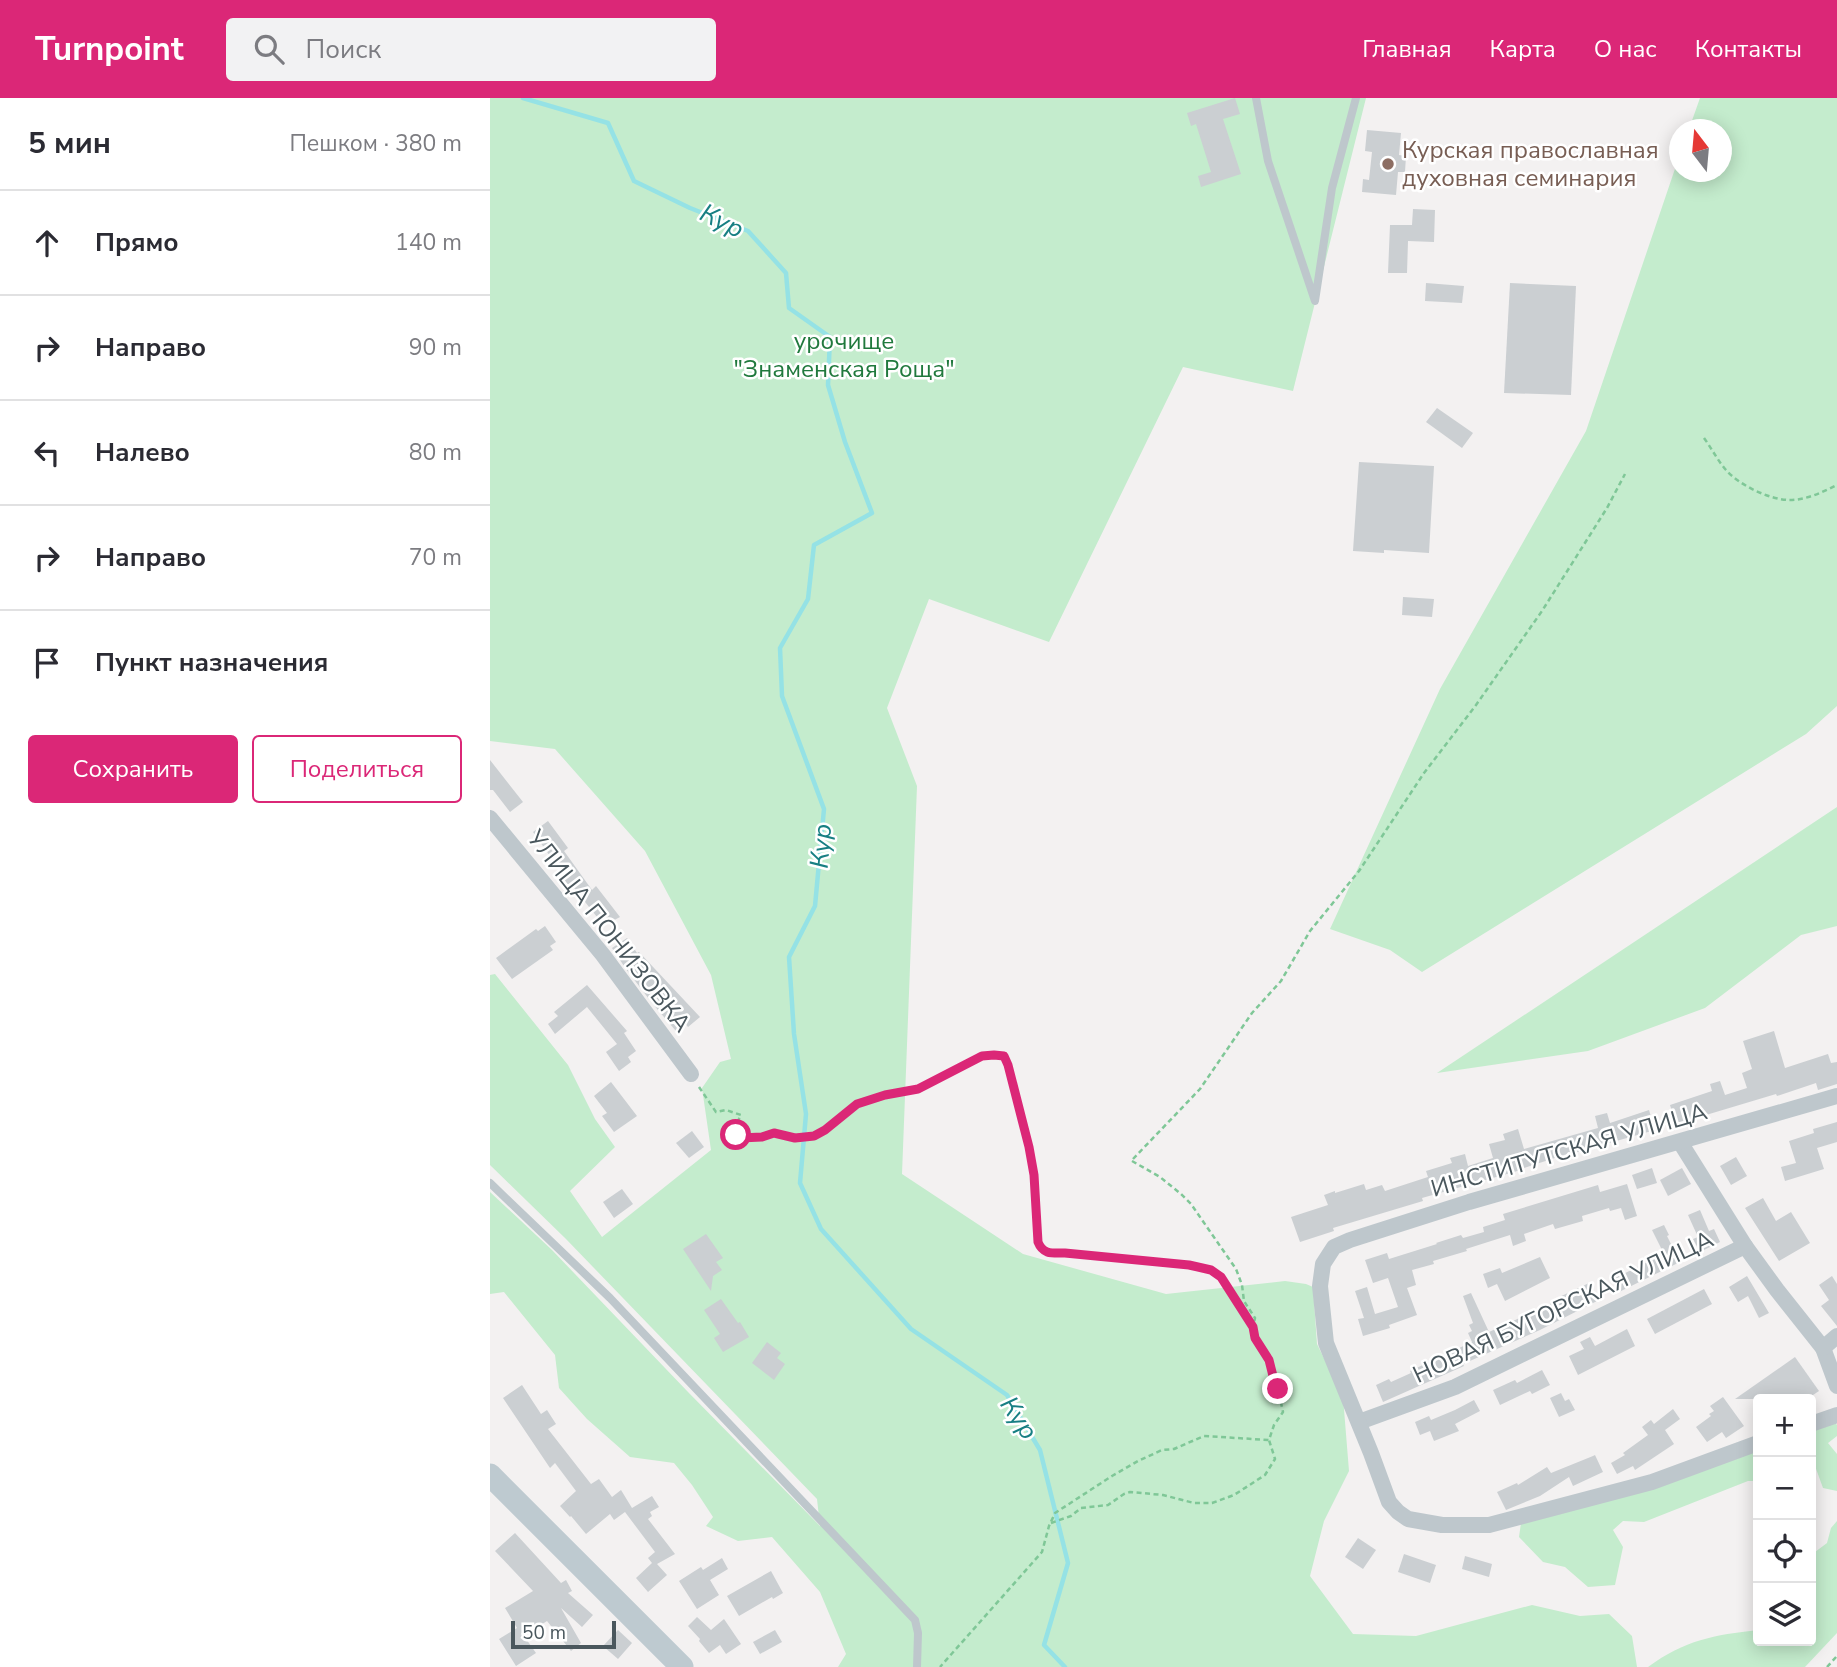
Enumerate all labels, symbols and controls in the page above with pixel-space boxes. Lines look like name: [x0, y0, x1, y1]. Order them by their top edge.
search box: [226, 18, 716, 81]
text: Turnpoint: [35, 27, 184, 72]
icon: search: [250, 30, 288, 68]
text: Поиск: [306, 32, 381, 67]
text: Главная: [1362, 33, 1452, 65]
text: Карта: [1490, 33, 1556, 65]
text: О нас: [1594, 33, 1657, 65]
text: Контакты: [1695, 33, 1802, 65]
north arrow: [1669, 119, 1732, 182]
text: 5 мин: [28, 123, 111, 164]
text: Пешком · 380 m: [289, 128, 462, 159]
place label: Курская православная духовная семинария: [1402, 134, 1659, 194]
marker: Курская православная духовная семинария: [1380, 156, 1396, 172]
water label: Кур: [694, 195, 750, 247]
icon: ahead: [28, 224, 66, 262]
text: Прямо: [95, 225, 179, 260]
text: 140 m: [395, 227, 462, 258]
park label: урочище "Знаменская Роща": [733, 325, 955, 385]
icon: right: [28, 329, 66, 367]
text: Направо: [95, 330, 206, 365]
text: 90 m: [409, 332, 462, 363]
icon: left: [28, 434, 66, 472]
text: Налево: [95, 435, 190, 470]
text: 80 m: [409, 437, 462, 468]
icon: right: [28, 539, 66, 577]
text: Направо: [95, 540, 206, 575]
text: 70 m: [409, 542, 462, 573]
icon: arrive: [28, 644, 66, 682]
text: Пункт назначения: [95, 645, 328, 680]
button: Сохранить: [28, 735, 238, 803]
button: Поделиться: [252, 735, 462, 803]
street label: УЛИЦА ПОНИЗОВКА: [519, 822, 698, 1039]
water label: Кур: [802, 822, 840, 870]
street label: ИНСТИТУТСКАЯ УЛИЦА: [1427, 1095, 1711, 1205]
route start: [720, 1119, 751, 1150]
street label: НОВАЯ БУГОРСКАЯ УЛИЦА: [1408, 1223, 1719, 1391]
route end: [1262, 1373, 1293, 1404]
water label: Кур: [992, 1390, 1046, 1446]
map controls: [1753, 1394, 1816, 1646]
button: +: [1753, 1394, 1816, 1457]
button: −: [1753, 1457, 1816, 1520]
button: locate: [1753, 1520, 1816, 1583]
button: layers: [1753, 1583, 1816, 1646]
scale bar: [511, 1618, 616, 1650]
text: 50 m: [522, 1620, 566, 1646]

